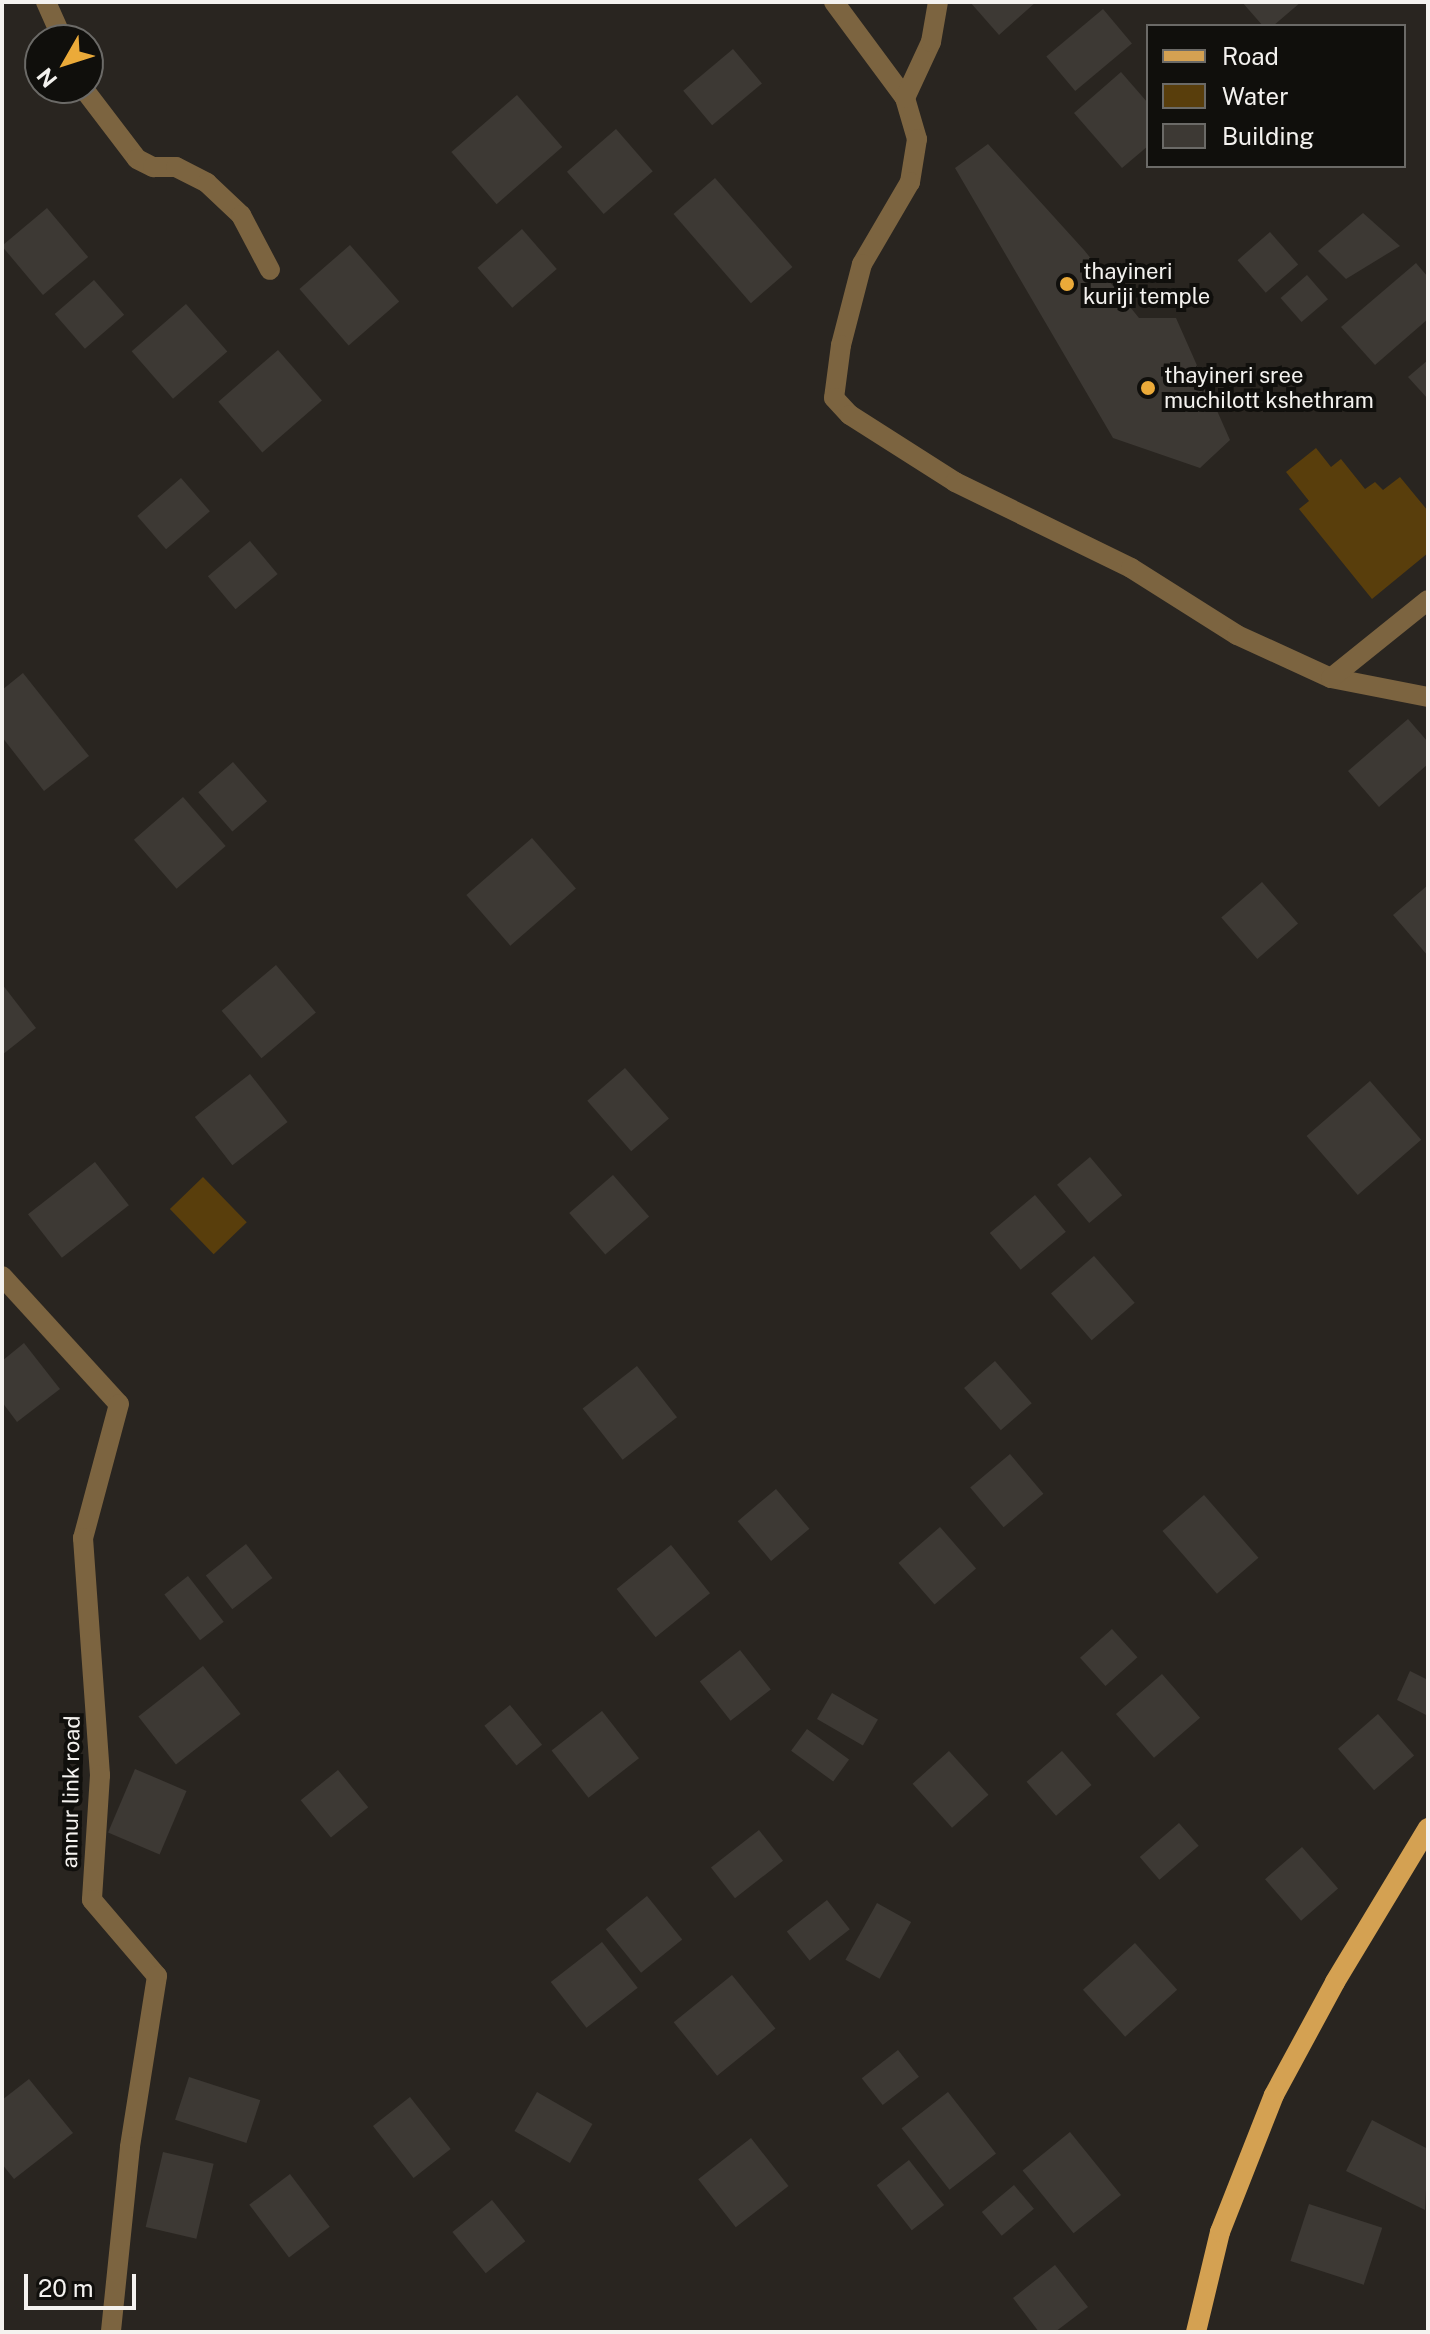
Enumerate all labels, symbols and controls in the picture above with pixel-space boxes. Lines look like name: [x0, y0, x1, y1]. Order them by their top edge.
north arrow: [24, 24, 104, 104]
legend: [1146, 24, 1406, 168]
text: Road: [1222, 42, 1279, 70]
text: N: [31, 63, 62, 93]
text: Water: [1222, 82, 1289, 110]
text: Building: [1222, 122, 1314, 150]
place label: thayineri kuriji temple: [1083, 258, 1210, 310]
marker: thayineri kuriji temple: [1058, 275, 1076, 293]
place label: thayineri sree muchilott kshethram: [1164, 362, 1374, 414]
marker: thayineri sree muchilott kshethram: [1139, 379, 1157, 397]
street label: annur link road: [56, 1715, 86, 1869]
scale bar: [28, 2258, 140, 2308]
text: 20 m: [38, 2274, 94, 2302]

